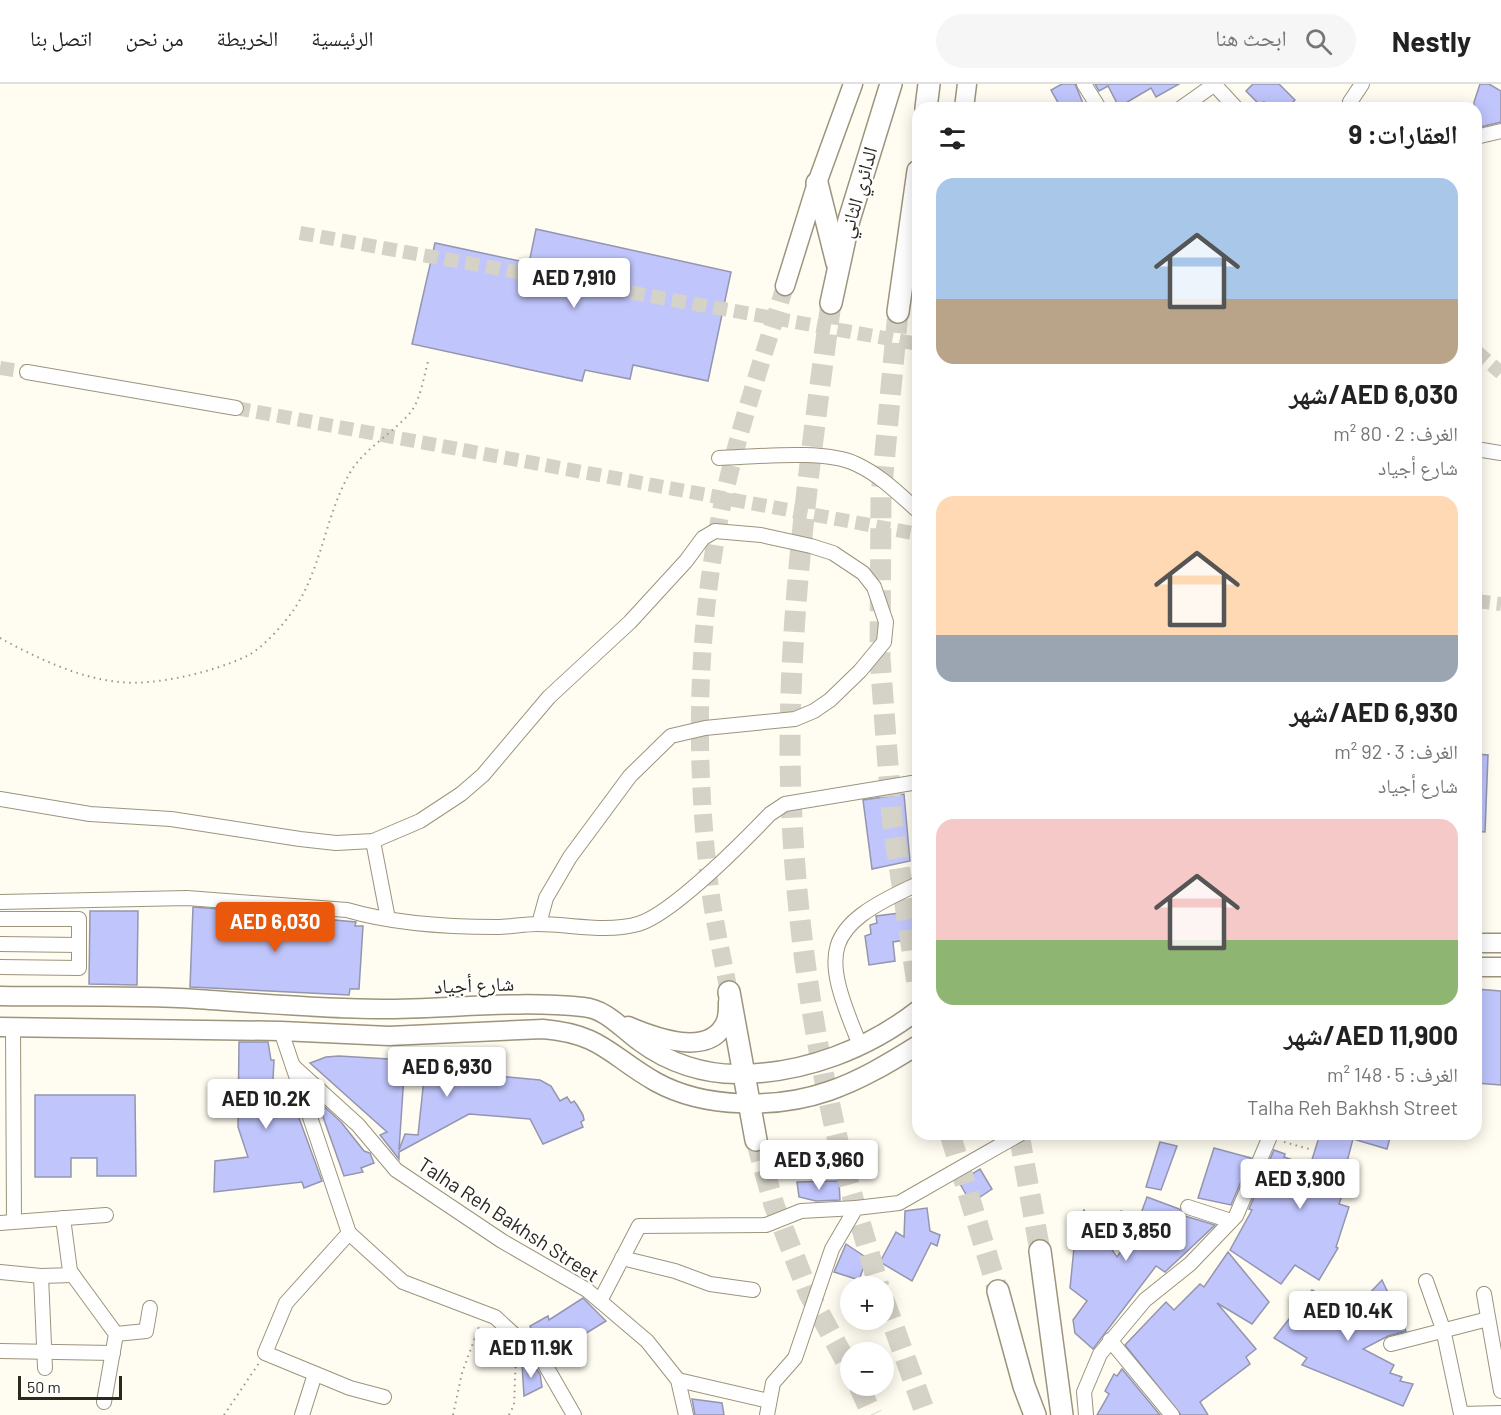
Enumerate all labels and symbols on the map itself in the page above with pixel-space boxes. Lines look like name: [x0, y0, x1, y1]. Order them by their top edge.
street label: الدائري الثاني: [833, 144, 886, 242]
pin: AED 7,910: [505, 258, 643, 309]
pin: AED 6,030: [206, 902, 344, 953]
street label: شارع أجياد: [434, 971, 514, 999]
pin: AED 6,930: [378, 1047, 516, 1098]
pin: AED 10.2K: [197, 1079, 335, 1130]
pin: AED 3,960: [750, 1140, 888, 1191]
street label: Talha Reh Bakhsh Street: [414, 1151, 604, 1287]
pin: AED 3,900: [1231, 1159, 1369, 1210]
pin: AED 3,850: [1057, 1211, 1195, 1262]
pin: AED 10.4K: [1279, 1291, 1417, 1342]
pin: AED 11.9K: [462, 1328, 600, 1379]
scale bar: [18, 1373, 122, 1400]

